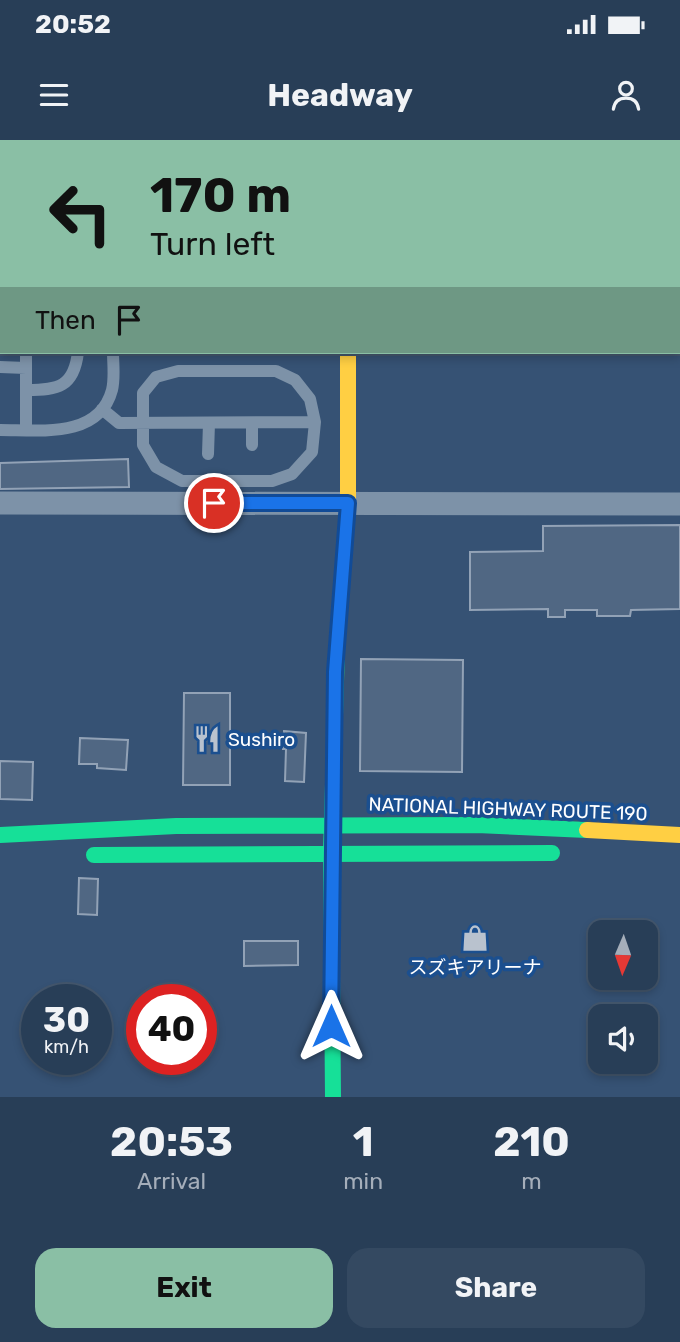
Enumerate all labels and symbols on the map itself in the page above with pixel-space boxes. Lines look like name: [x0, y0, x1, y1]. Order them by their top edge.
pin: [184, 473, 244, 533]
restaurant icon: Sushiro: [192, 724, 222, 754]
place label: Sushiro: [228, 728, 295, 751]
street label: NATIONAL HIGHWAY ROUTE 190: [368, 793, 648, 825]
north arrow: [588, 920, 658, 990]
shop icon: スズキアリーナ: [460, 923, 490, 953]
place label: スズキアリーナ: [408, 956, 542, 979]
speed limit sign: 40: [126, 984, 217, 1075]
position arrow: [294, 989, 368, 1063]

